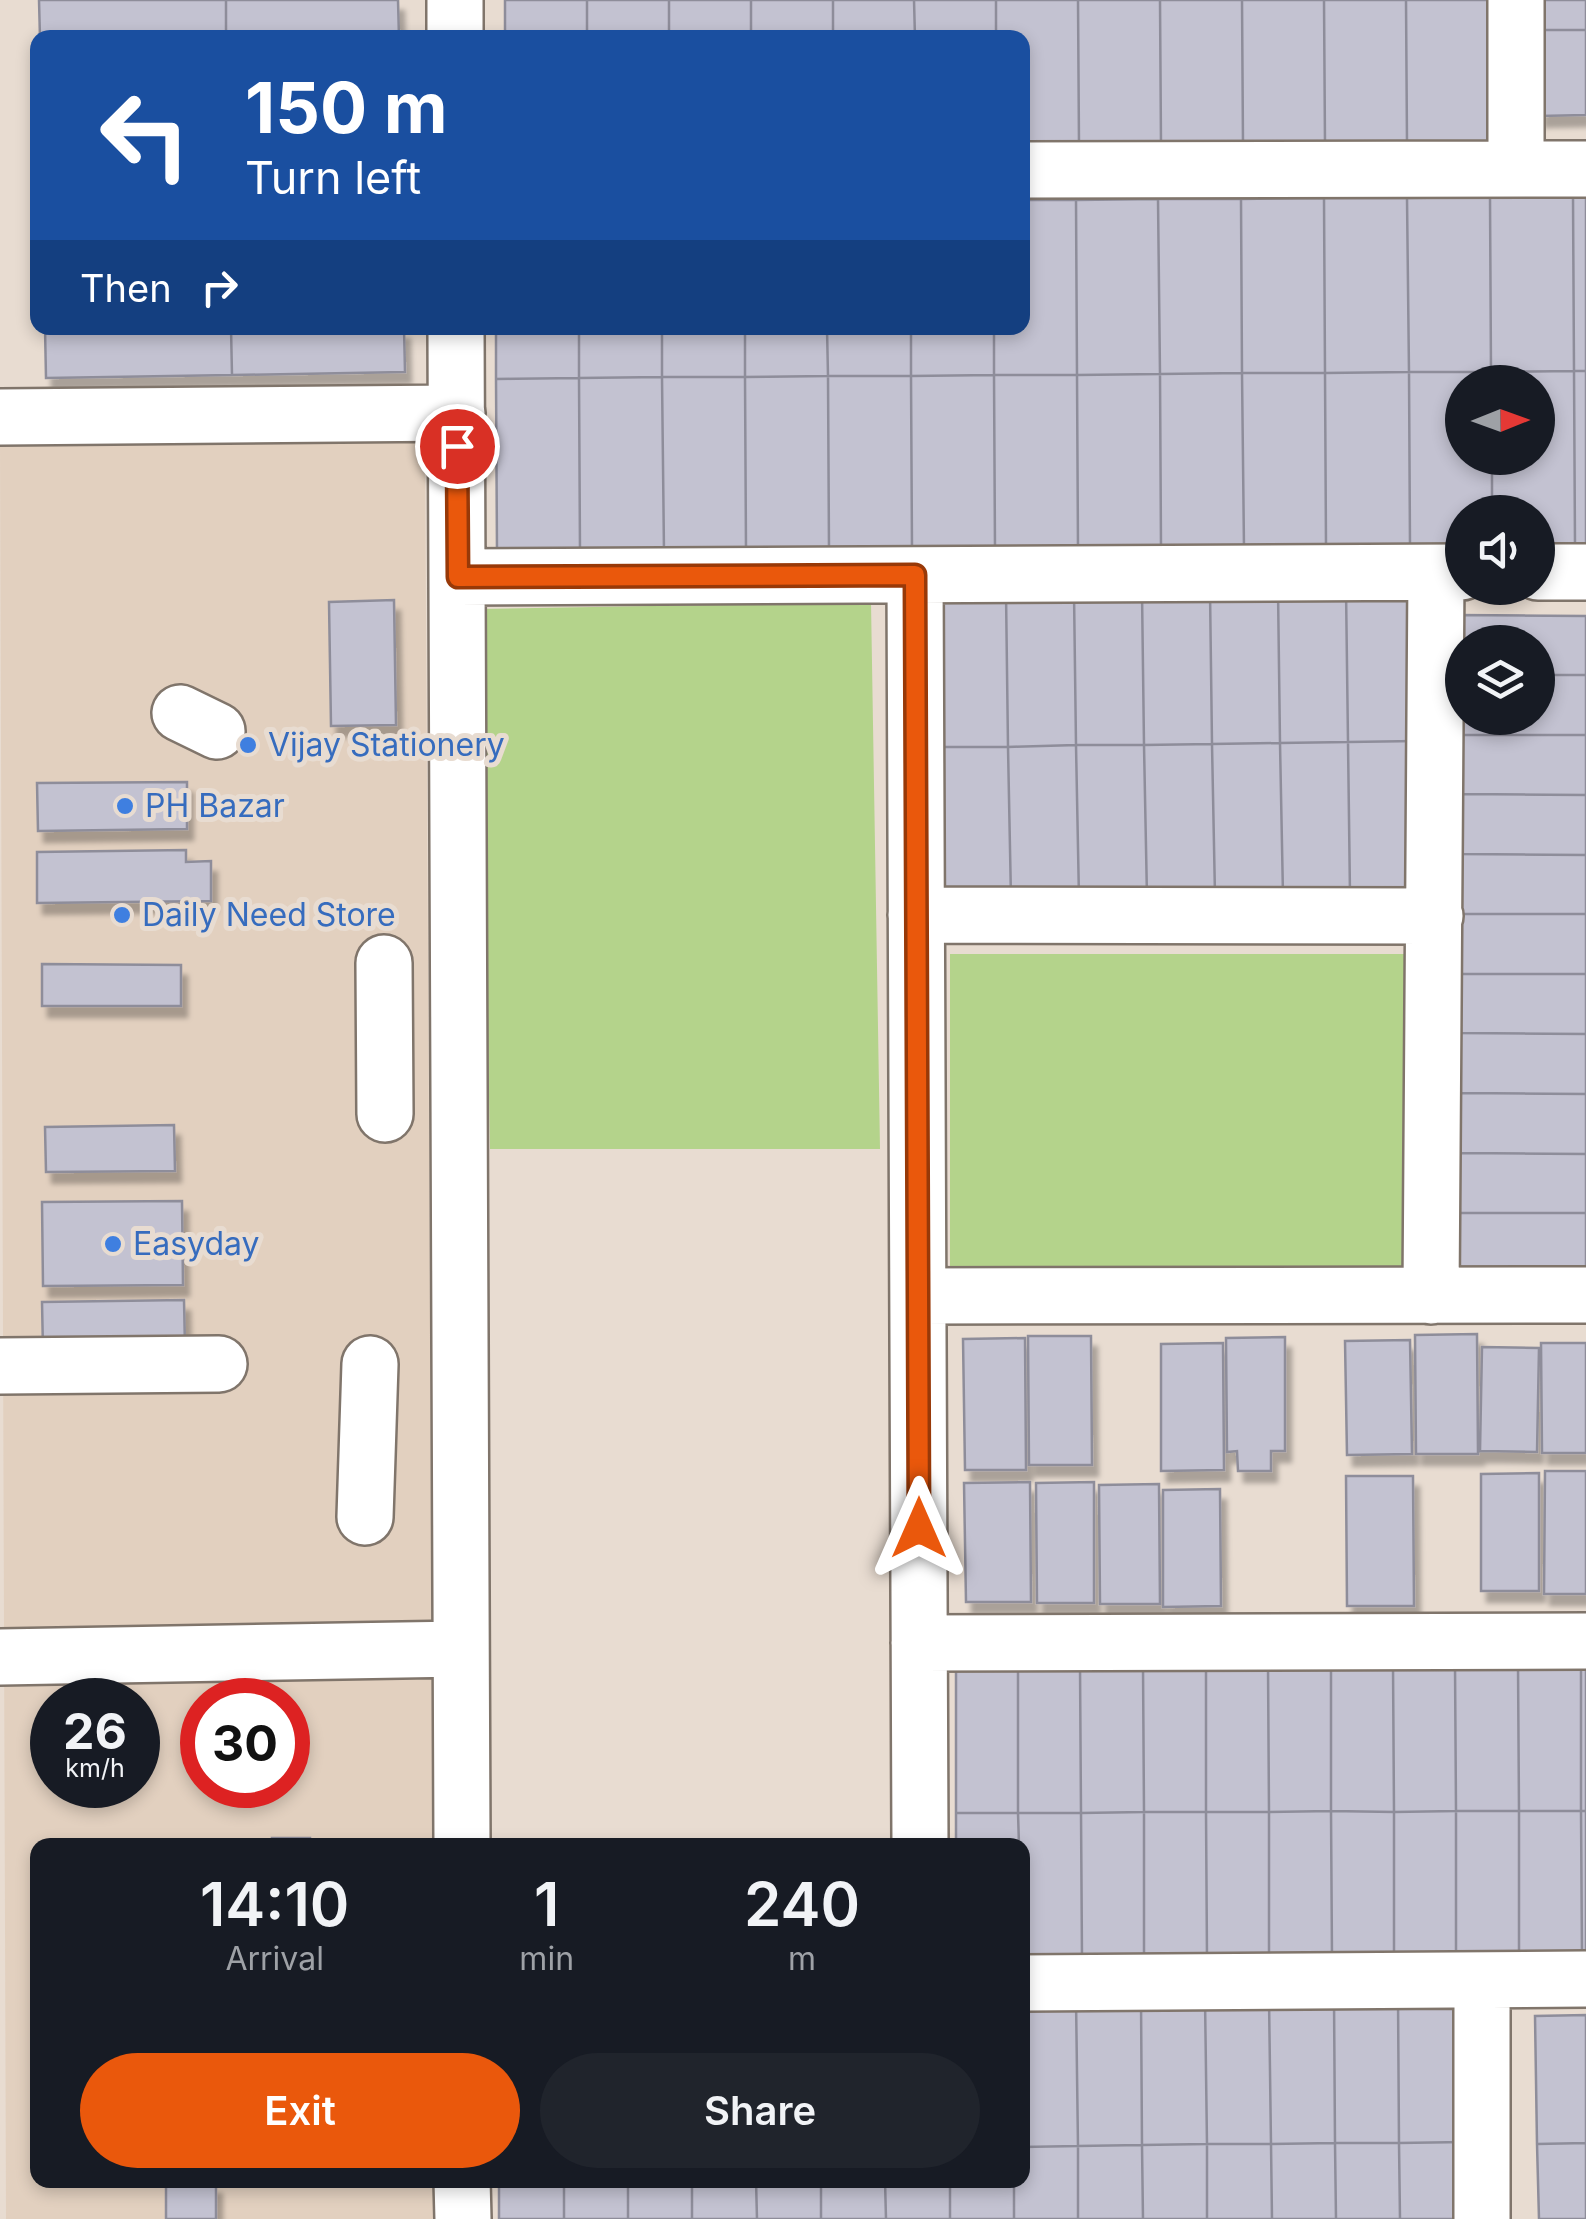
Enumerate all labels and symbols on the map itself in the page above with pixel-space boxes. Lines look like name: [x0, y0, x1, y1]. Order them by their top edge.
north arrow: [1445, 365, 1555, 475]
pin: [415, 404, 500, 489]
place label: Vijay Stationery: [268, 725, 505, 764]
marker: Vijay Stationery: [237, 734, 259, 756]
place label: PH Bazar: [145, 786, 285, 825]
marker: PH Bazar: [114, 795, 136, 817]
place label: Daily Need Store: [142, 895, 396, 934]
marker: Daily Need Store: [111, 904, 133, 926]
place label: Easyday: [133, 1224, 260, 1263]
marker: Easyday: [102, 1233, 124, 1255]
position arrow: [867, 1476, 971, 1580]
speed limit sign: 30: [180, 1678, 310, 1808]

